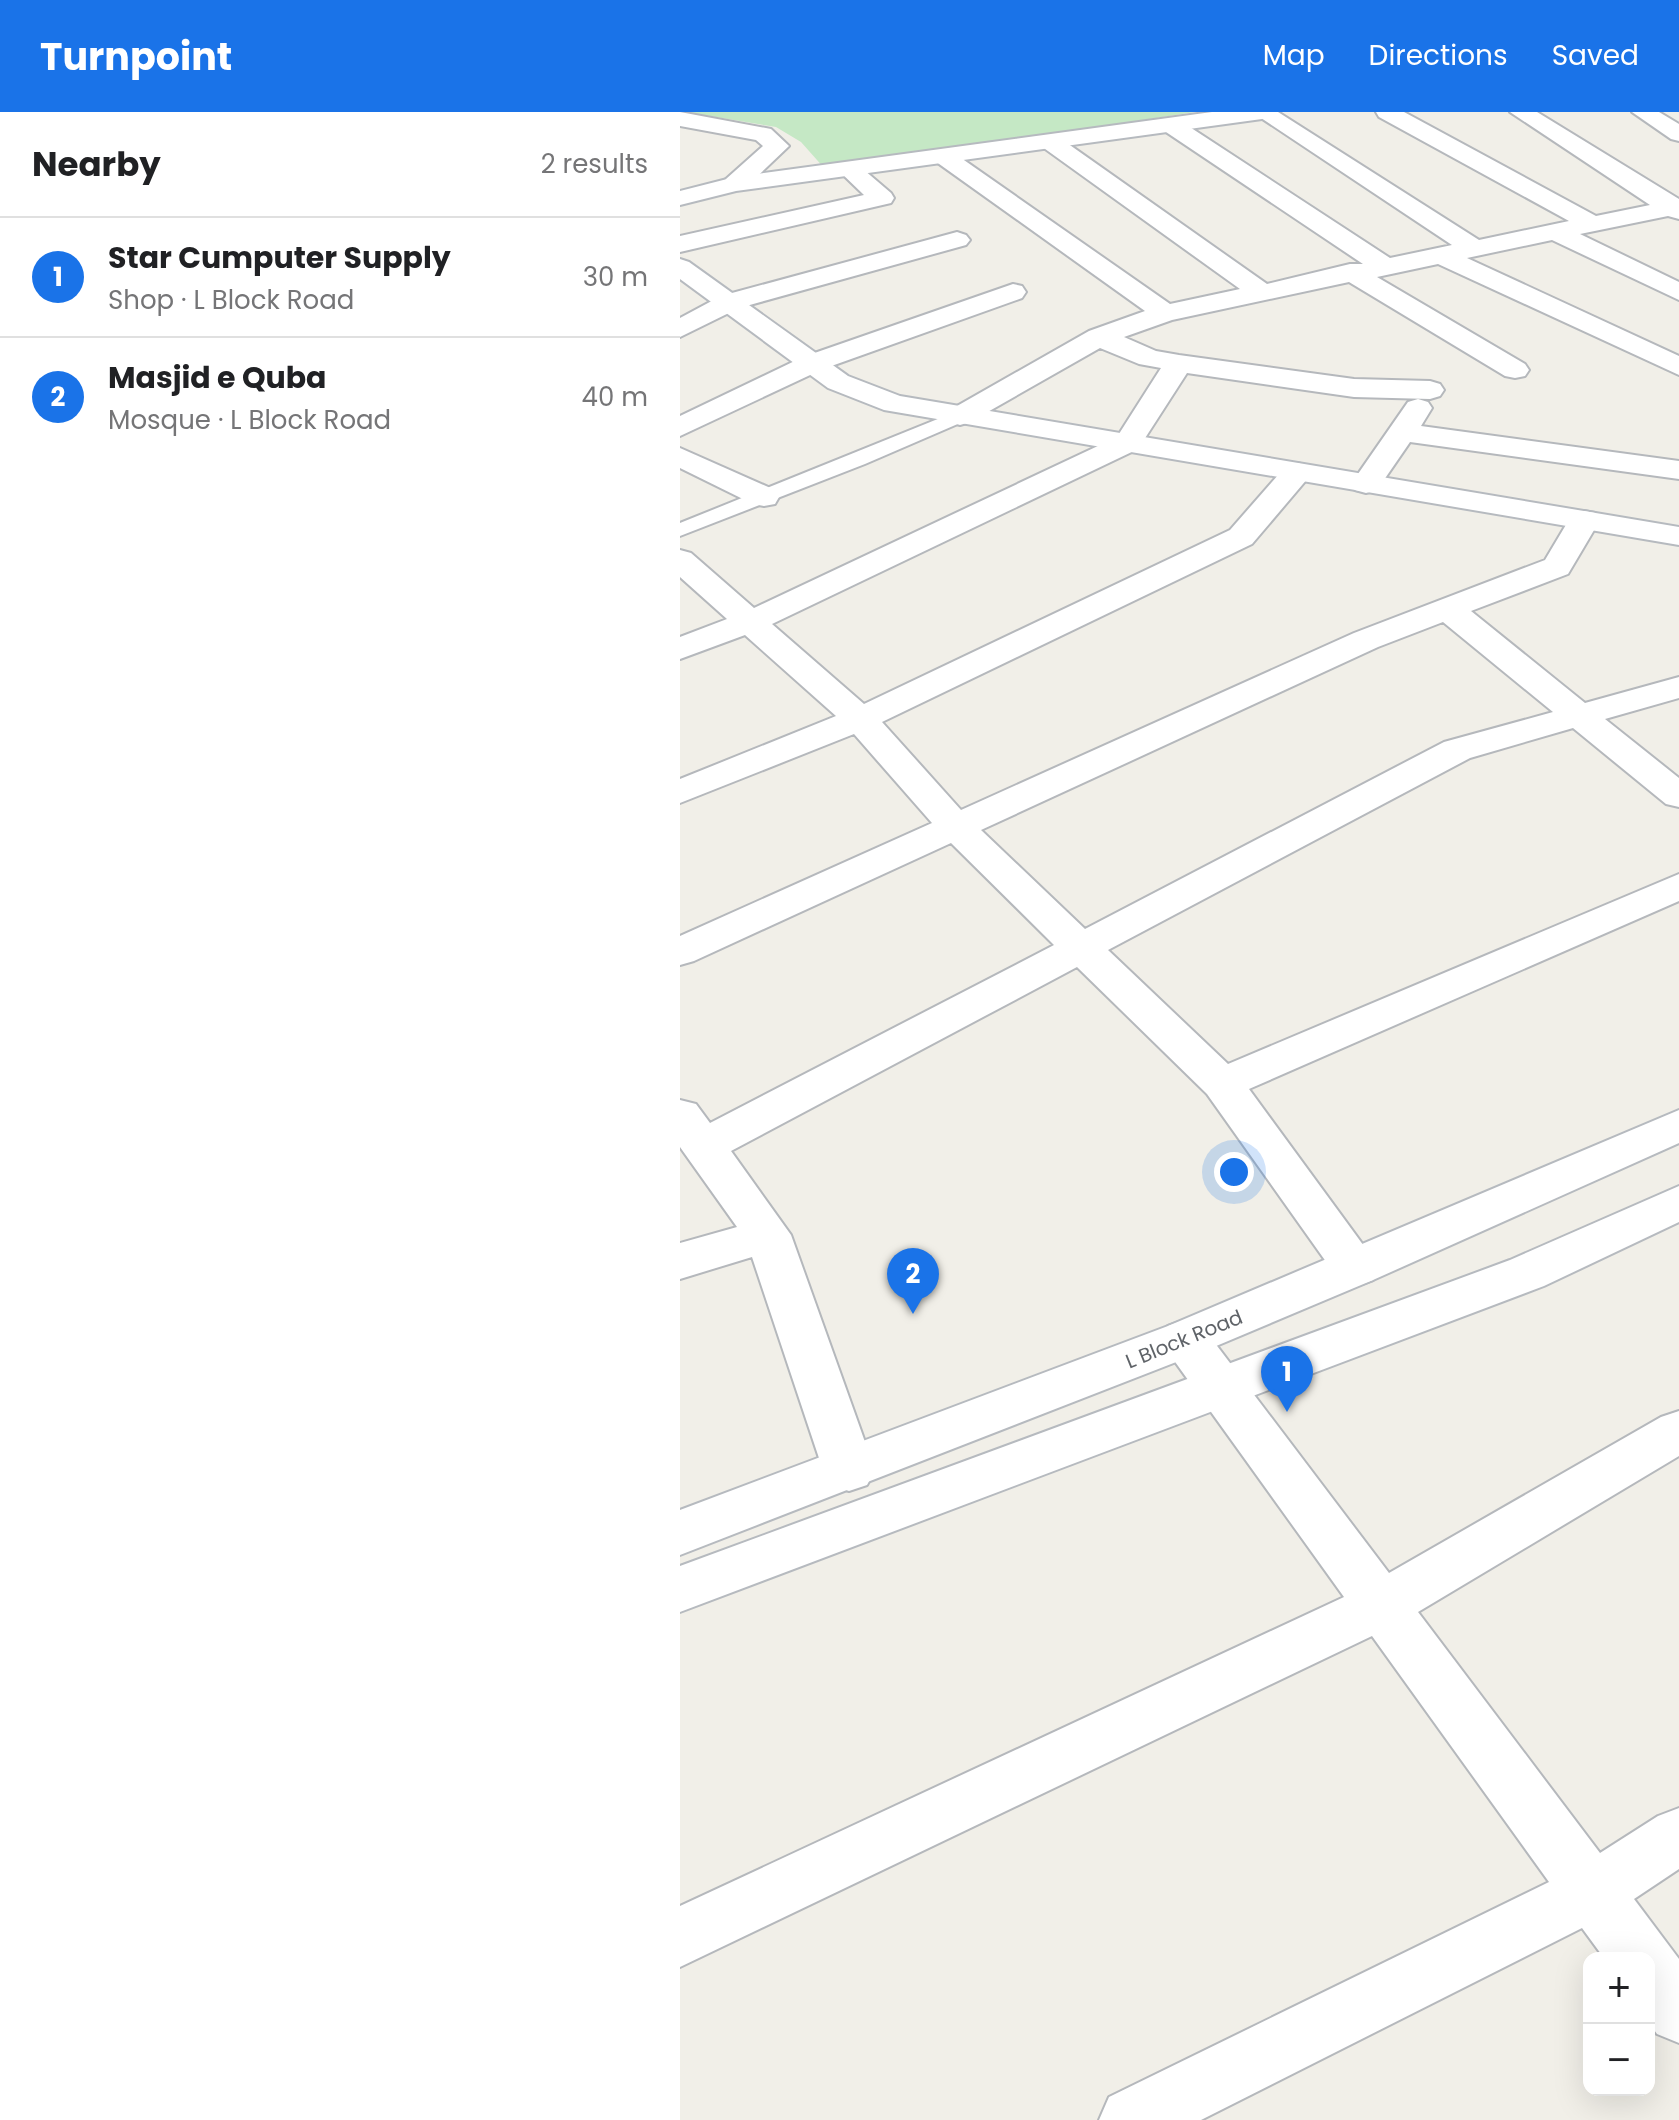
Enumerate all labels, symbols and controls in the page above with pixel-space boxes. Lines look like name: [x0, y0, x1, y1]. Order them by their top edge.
text: Turnpoint: [40, 30, 232, 83]
text: Map: [1263, 36, 1325, 75]
text: Directions: [1369, 36, 1508, 75]
text: Saved: [1552, 36, 1639, 75]
text: Nearby: [32, 140, 161, 188]
text: 2 results: [541, 146, 648, 182]
text: Star Cumputer Supply: [108, 236, 451, 279]
text: 1: [53, 259, 63, 295]
text: 30 m: [583, 259, 648, 295]
text: Shop · L Block Road: [108, 282, 354, 318]
text: Masjid e Quba: [108, 356, 327, 399]
text: 2: [51, 379, 65, 415]
text: 40 m: [582, 379, 648, 415]
text: Mosque · L Block Road: [108, 402, 391, 438]
your location: [1214, 1152, 1254, 1192]
pin: 2: [887, 1248, 939, 1314]
street label: L Block Road: [1121, 1303, 1247, 1375]
pin: 1: [1261, 1346, 1313, 1412]
map controls: [1583, 1952, 1655, 2096]
button: +: [1583, 1952, 1655, 2024]
button: −: [1583, 2024, 1655, 2096]

